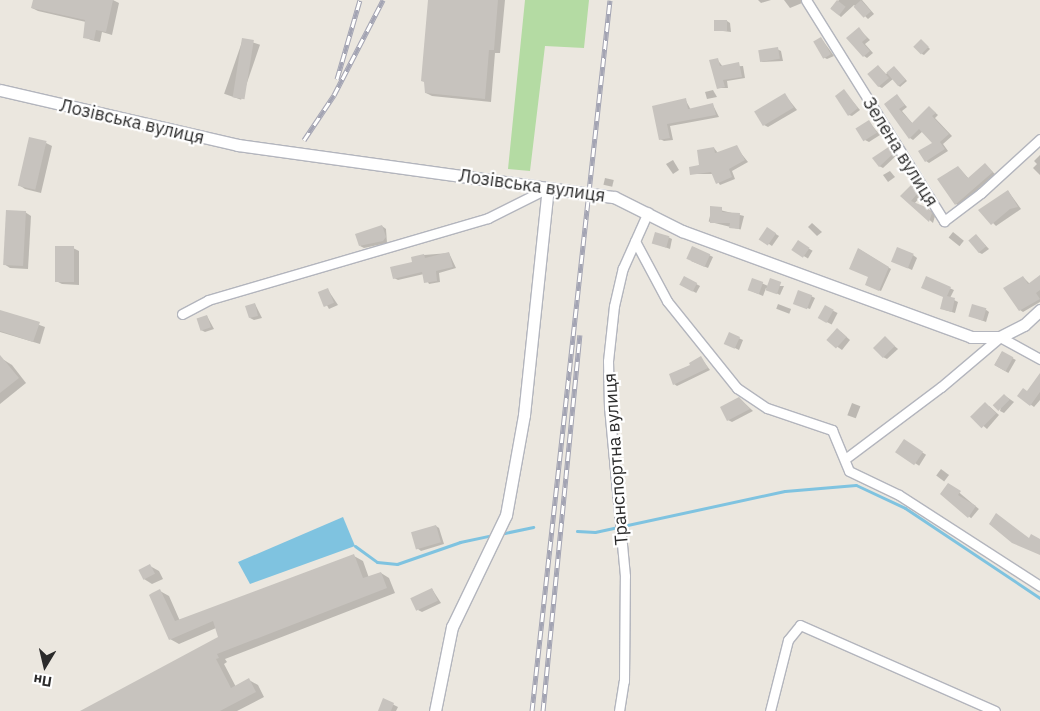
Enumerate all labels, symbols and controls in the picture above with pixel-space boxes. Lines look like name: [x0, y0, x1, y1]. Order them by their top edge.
street label: Зелена вулиця: [858, 93, 942, 211]
street label: Лозівська вулиця: [58, 95, 206, 149]
street label: Лозівська вулиця: [457, 165, 607, 207]
street label: Транспортна вулиця: [599, 372, 633, 546]
north arrow: [20, 641, 70, 691]
text: Пн: [32, 670, 53, 691]

